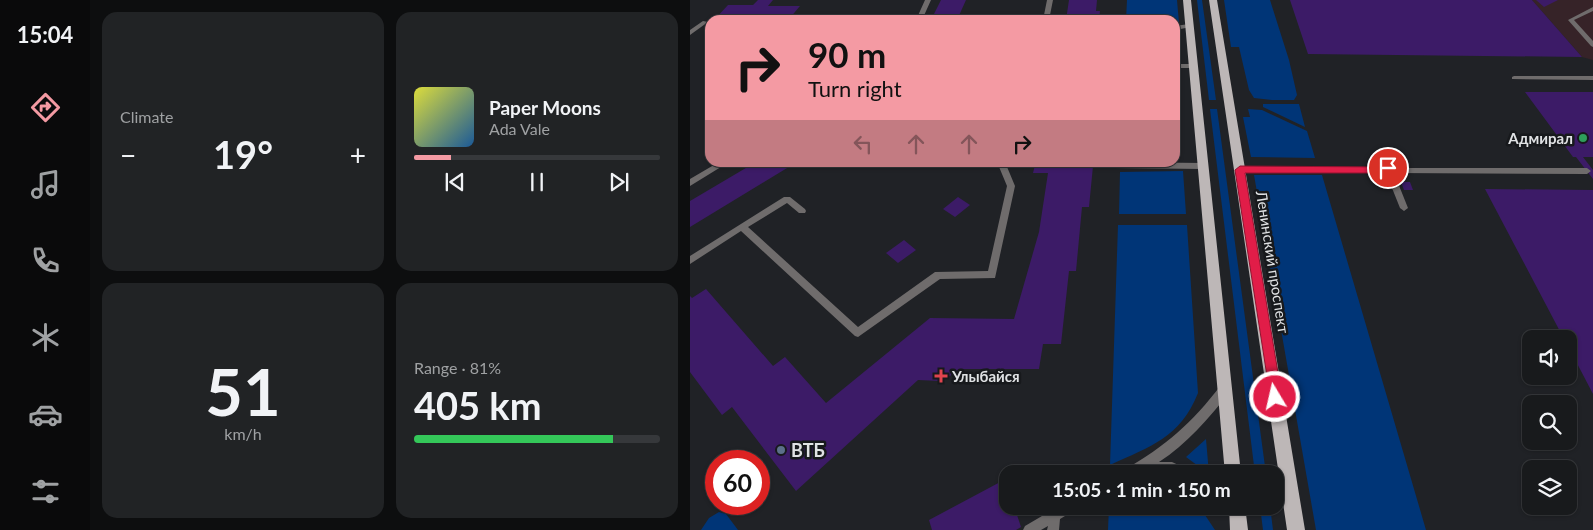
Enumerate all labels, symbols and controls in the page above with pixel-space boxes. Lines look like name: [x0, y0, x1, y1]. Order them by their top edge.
text: 15:04: [17, 21, 73, 48]
text: 90 m: [808, 33, 886, 75]
icon: right: [725, 35, 790, 100]
text: Turn right: [808, 75, 902, 102]
icon: directions: [28, 90, 63, 125]
text: Paper Moons: [489, 96, 601, 119]
text: Climate: [120, 107, 173, 126]
text: Ada Vale: [489, 119, 550, 138]
place label: Адмирал: [1507, 129, 1573, 147]
icon: left: [849, 130, 877, 158]
icon: ahead: [902, 130, 930, 158]
icon: ahead: [955, 130, 983, 158]
icon: right: [1008, 130, 1036, 158]
text: 19°: [213, 131, 273, 177]
marker: Адмирал: [1577, 132, 1589, 144]
text: −: [120, 138, 136, 172]
text: +: [350, 138, 366, 172]
pin: [1367, 147, 1409, 189]
icon: arrive: [1374, 154, 1402, 182]
icon: music: [28, 167, 63, 202]
icon: previous: [441, 168, 469, 196]
icon: pause: [523, 168, 551, 196]
icon: next: [605, 168, 633, 196]
street label: Ленинский проспект: [1253, 188, 1293, 335]
icon: phone: [28, 243, 63, 278]
icon: climate: [28, 320, 63, 355]
map controls: [1522, 330, 1577, 515]
button: sound: [1522, 330, 1577, 385]
text: 51: [205, 352, 281, 430]
text: Range · 81%: [414, 358, 501, 377]
place label: Улыбайся: [951, 367, 1020, 385]
marker: Улыбайся: [934, 369, 948, 383]
position arrow: [1248, 370, 1300, 422]
text: 405 km: [414, 382, 542, 428]
button: search: [1522, 395, 1577, 450]
icon: car: [28, 397, 63, 432]
text: km/h: [224, 424, 262, 443]
place label: ВТБ: [791, 439, 825, 461]
marker: ВТБ: [775, 444, 787, 456]
speed limit sign: 60: [705, 450, 770, 515]
button: layers: [1522, 460, 1577, 515]
icon: filters: [28, 474, 63, 509]
text: 15:05 · 1 min · 150 m: [1052, 478, 1231, 501]

